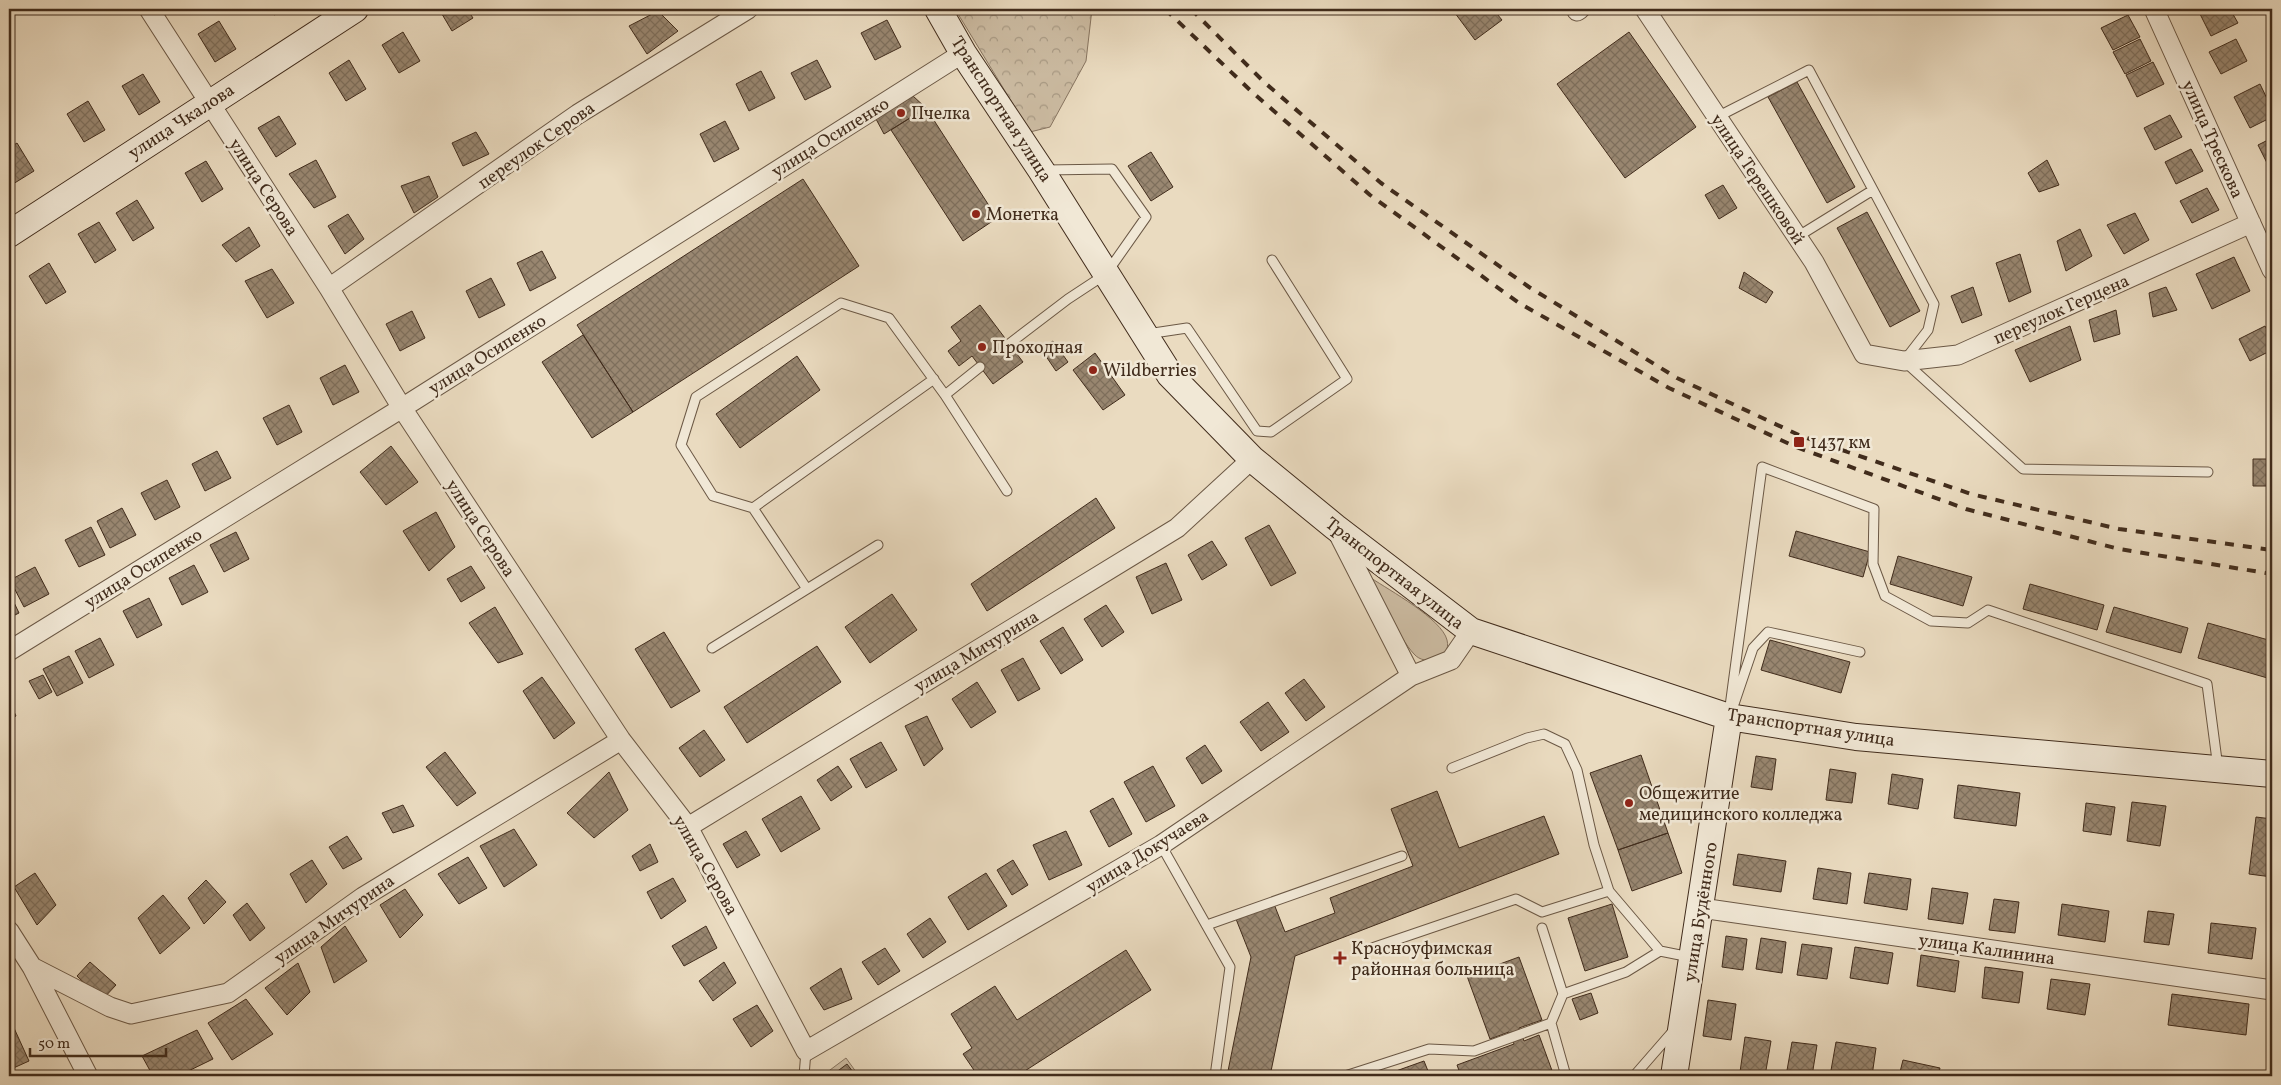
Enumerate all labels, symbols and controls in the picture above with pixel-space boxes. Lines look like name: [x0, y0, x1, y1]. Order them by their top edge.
street label: Транспортная улица: [944, 32, 1057, 188]
street label: улица Трескова: [2174, 77, 2249, 203]
street label: улица Чкалова: [124, 78, 240, 166]
street label: улица Осипенко: [767, 92, 895, 185]
street label: переулок Серова: [473, 96, 600, 196]
place label: Пчелка: [911, 102, 971, 127]
marker: Пчелка: [895, 107, 907, 119]
street label: улица Терешковой: [1704, 109, 1810, 250]
street label: улица Серова: [222, 134, 304, 242]
place label: Монетка: [986, 203, 1059, 228]
marker: Монетка: [970, 208, 982, 220]
street label: переулок Герцена: [1989, 269, 2134, 352]
street label: улица Осипенко: [424, 309, 552, 402]
place label: Проходная: [992, 336, 1083, 361]
marker: Проходная: [976, 341, 988, 353]
place label: Wildberries: [1103, 359, 1197, 384]
marker: Wildberries: [1087, 364, 1099, 376]
place label: 1437 км: [1810, 431, 1871, 456]
marker: 1437 км: [1792, 435, 1806, 449]
street label: улица Серова: [439, 475, 521, 583]
street label: Транспортная улица: [1319, 512, 1469, 636]
street label: улица Осипенко: [80, 523, 208, 616]
street label: улица Мичурина: [910, 605, 1044, 700]
street label: Транспортная улица: [1725, 703, 1897, 754]
place label: Общежитие медицинского колледжа: [1639, 782, 1842, 828]
marker: Общежитие медицинского колледжа: [1623, 797, 1635, 809]
street label: улица Докучаева: [1081, 804, 1214, 900]
street label: улица Серова: [666, 811, 744, 921]
street label: улица Будённого: [1678, 840, 1725, 984]
street label: улица Мичурина: [270, 869, 400, 971]
street label: улица Калинина: [1917, 929, 2057, 972]
place label: Красноуфимская районная больница: [1351, 937, 1514, 983]
marker: Красноуфимская районная больница: [1333, 951, 1347, 965]
scale bar: [30, 1025, 166, 1057]
text: 50 m: [38, 1034, 70, 1055]

